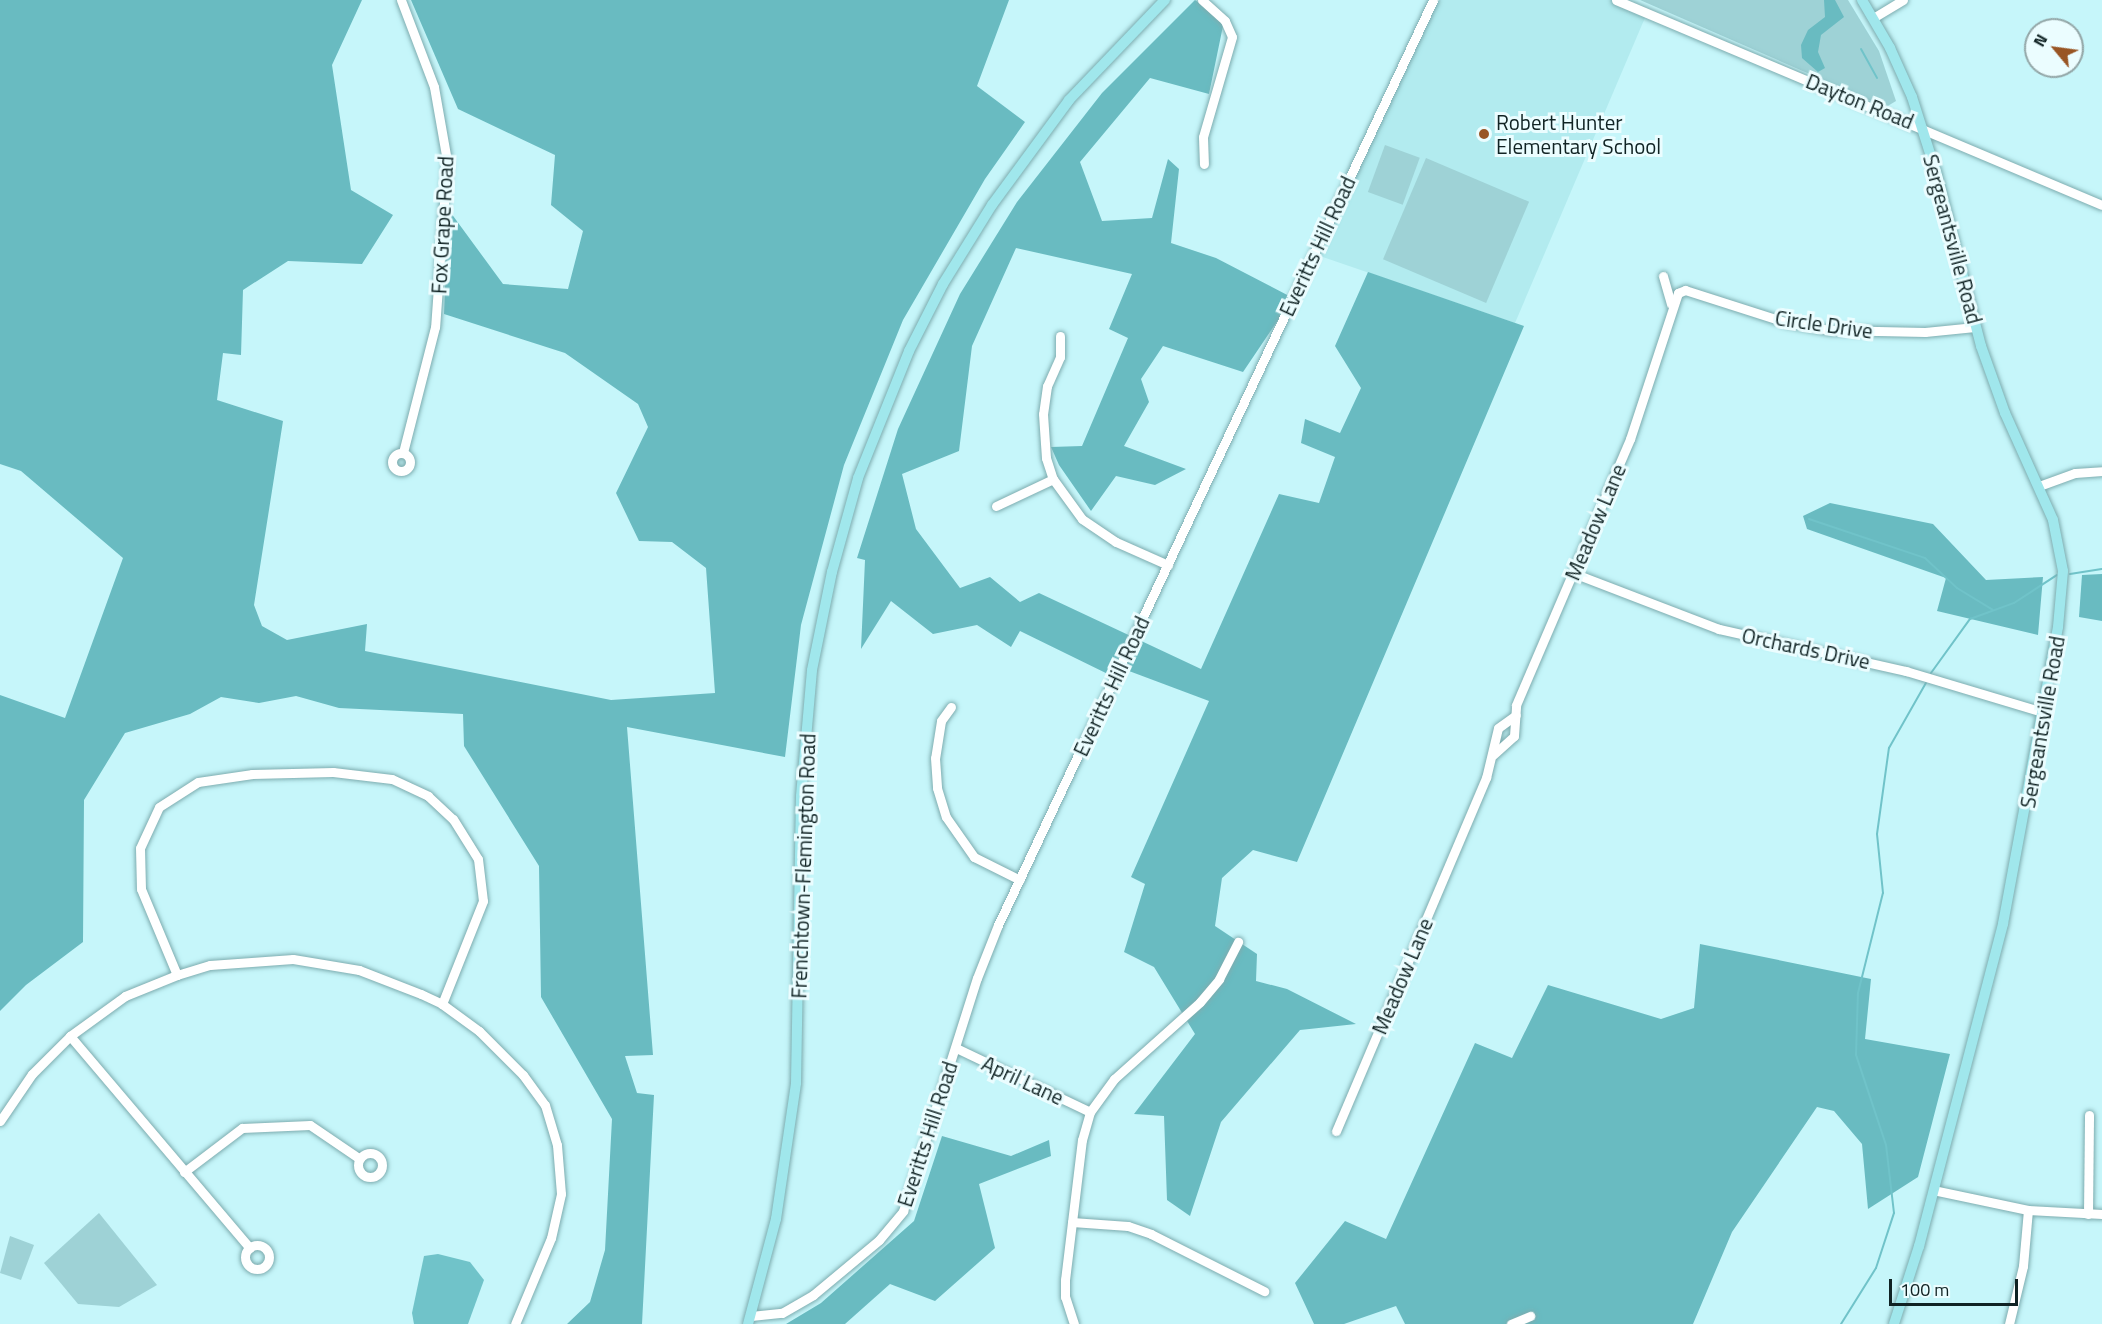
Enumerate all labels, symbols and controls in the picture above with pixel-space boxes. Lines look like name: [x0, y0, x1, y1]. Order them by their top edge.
north arrow: [2024, 18, 2084, 78]
text: N: [2027, 30, 2053, 51]
street label: Dayton Road: [1802, 68, 1918, 134]
place label: Robert Hunter Elementary School: [1496, 109, 1661, 159]
marker: Robert Hunter Elementary School: [1477, 127, 1491, 141]
street label: Sergeantsville Road: [1918, 152, 1988, 326]
street label: Fox Grape Road: [426, 155, 458, 295]
street label: Everitts Hill Road: [1274, 172, 1360, 320]
street label: Circle Drive: [1774, 305, 1874, 343]
street label: Meadow Lane: [1559, 460, 1631, 584]
street label: Everitts Hill Road: [1068, 612, 1154, 760]
street label: Orchards Drive: [1740, 622, 1872, 674]
street label: Sergeantsville Road: [2014, 634, 2070, 810]
street label: Frenchtown-Flemington Road: [786, 733, 820, 999]
street label: Meadow Lane: [1366, 914, 1438, 1038]
street label: April Lane: [978, 1050, 1068, 1110]
street label: Everitts Hill Road: [892, 1058, 962, 1210]
scale bar: [1892, 1267, 2021, 1305]
text: 100 m: [1900, 1276, 1949, 1303]

